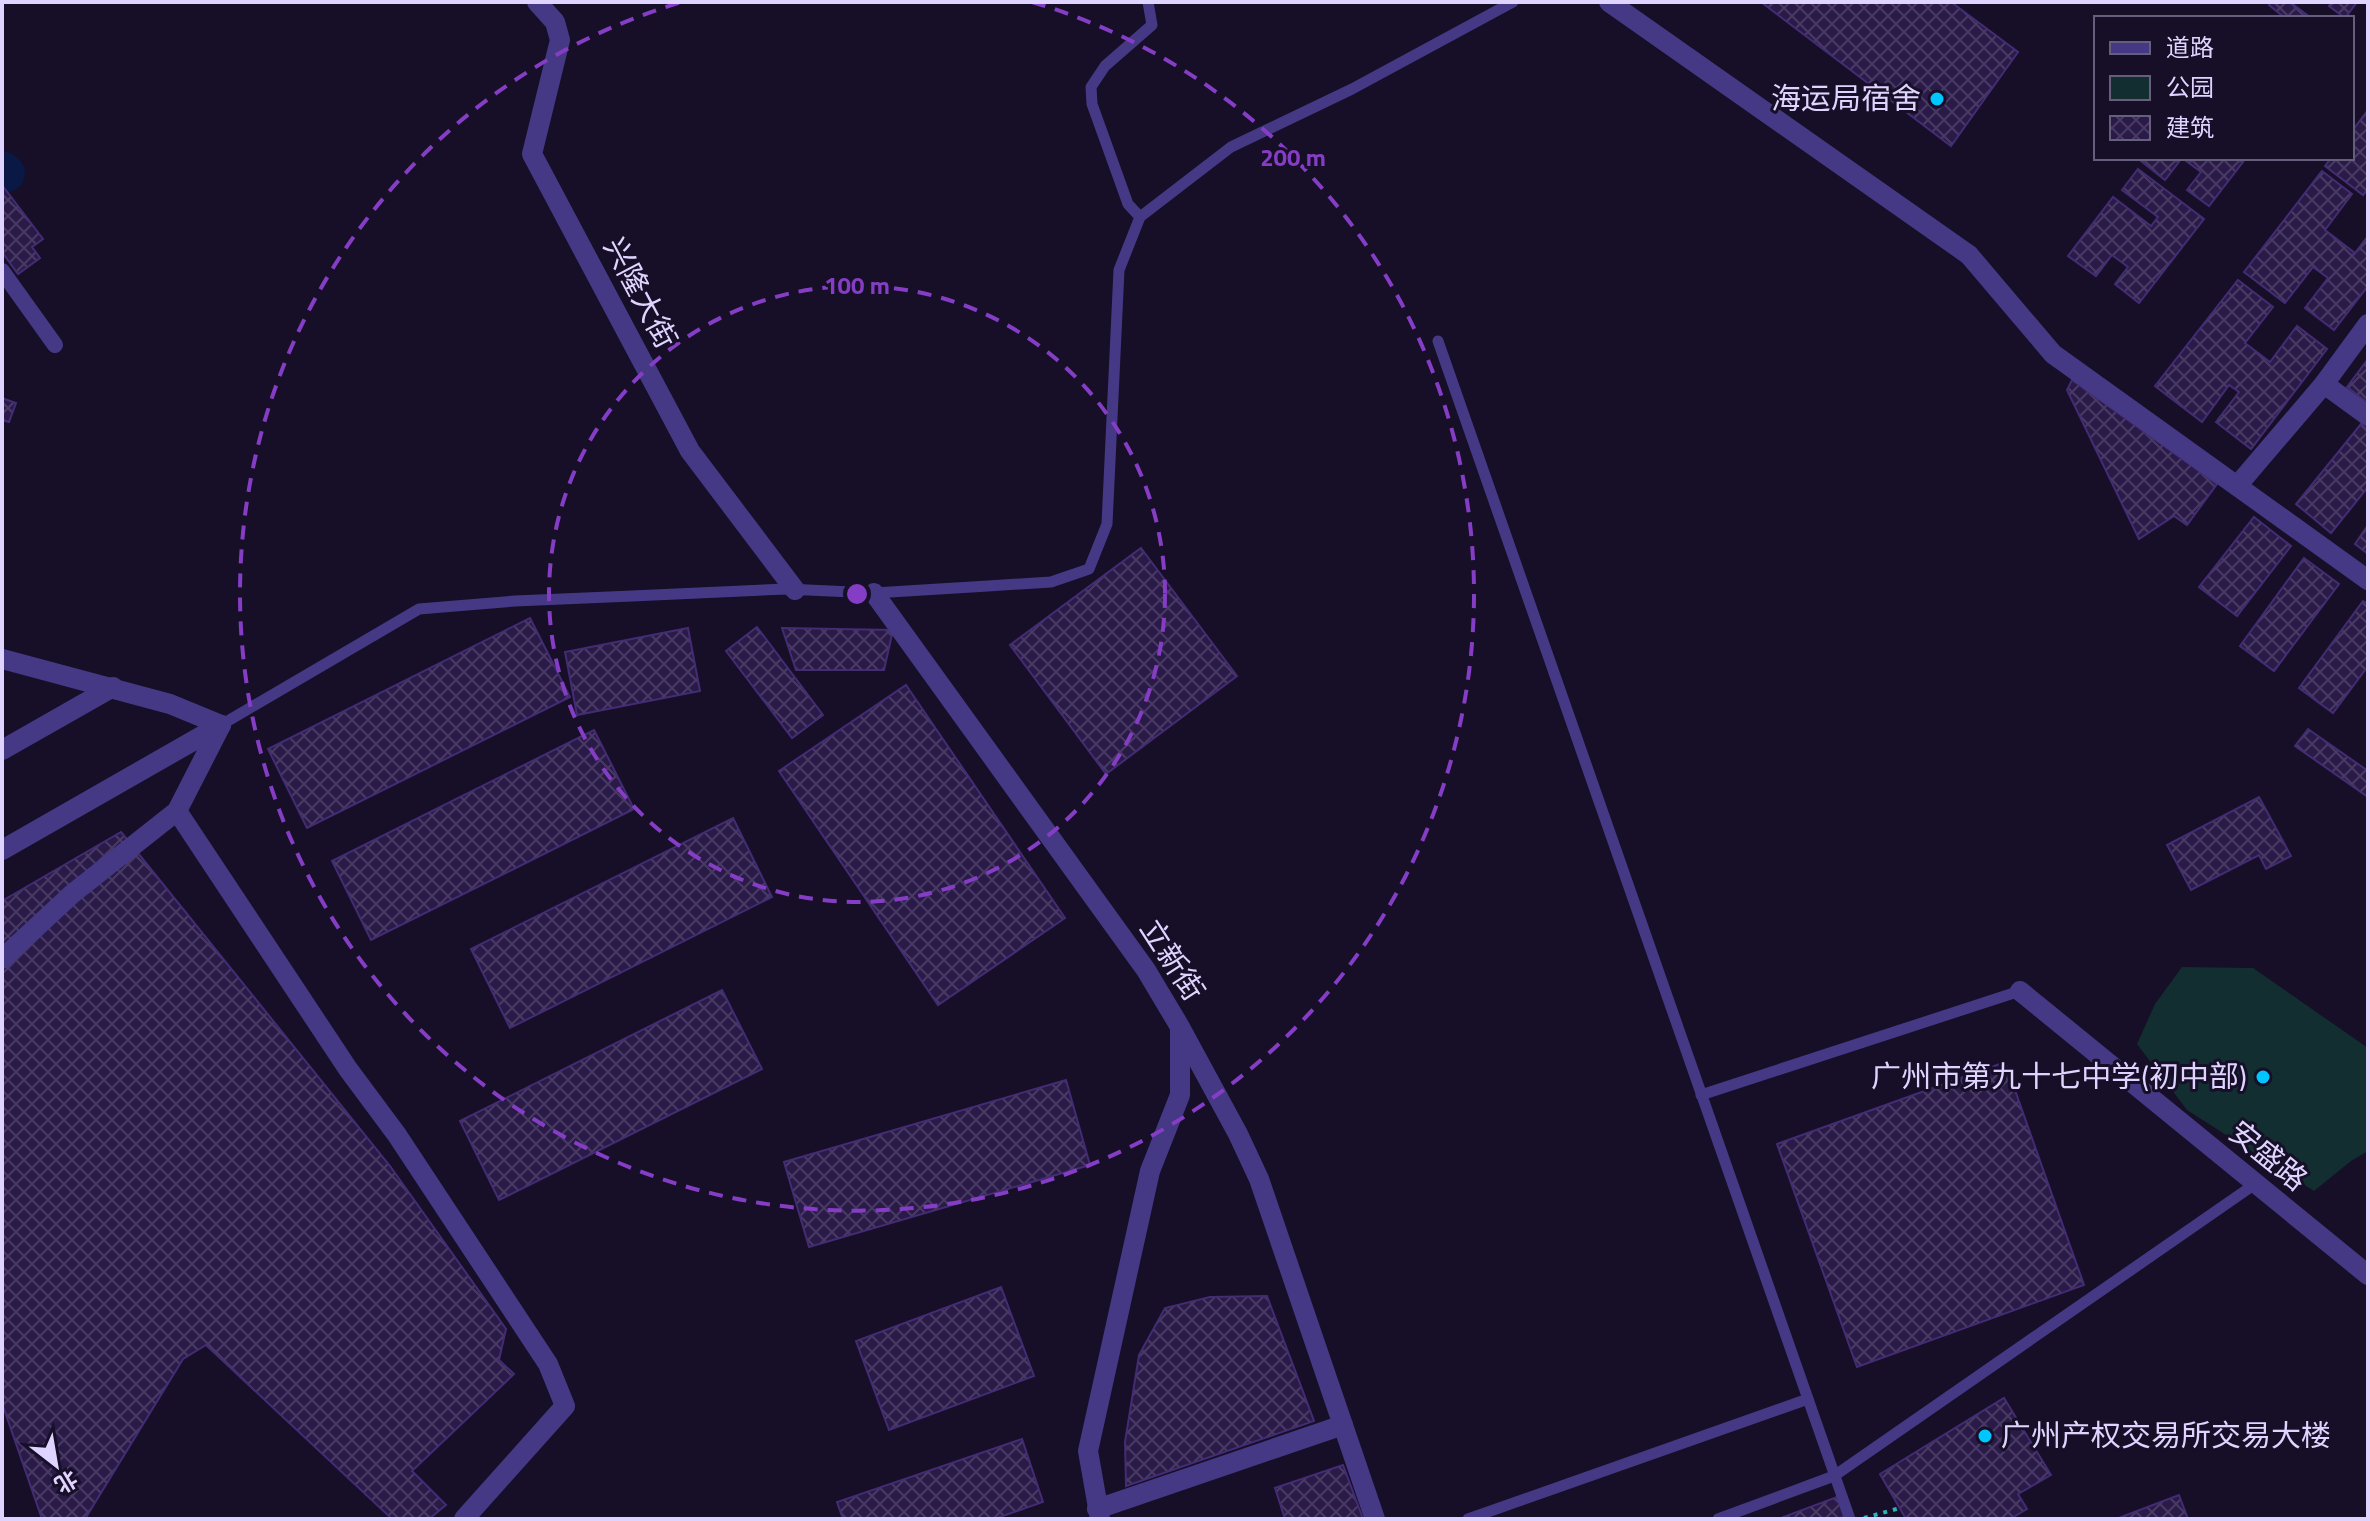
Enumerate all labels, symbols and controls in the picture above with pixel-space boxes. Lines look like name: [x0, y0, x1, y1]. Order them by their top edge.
legend: [2094, 16, 2354, 160]
text: 道路: [2166, 29, 2214, 65]
text: 公园: [2166, 69, 2214, 105]
place label: 海运局宿舍: [1771, 75, 1921, 121]
marker: 海运局宿舍: [1928, 90, 1946, 108]
text: 建筑: [2166, 109, 2214, 145]
text: 200 m: [1260, 139, 1326, 175]
street label: 兴隆大街: [592, 229, 689, 356]
text: 100 m: [824, 267, 890, 303]
centre of rings: [843, 580, 871, 608]
street label: 立新街: [1129, 909, 1217, 1010]
place label: 广州市第九十七中学(初中部): [1871, 1053, 2247, 1099]
marker: 广州市第九十七中学(初中部): [2254, 1068, 2272, 1086]
street label: 安盛路: [2219, 1109, 2318, 1201]
place label: 广州产权交易所交易大楼: [2001, 1412, 2331, 1458]
north arrow: [16, 1425, 96, 1505]
marker: 广州产权交易所交易大楼: [1976, 1427, 1994, 1445]
text: 北: [48, 1462, 84, 1502]

